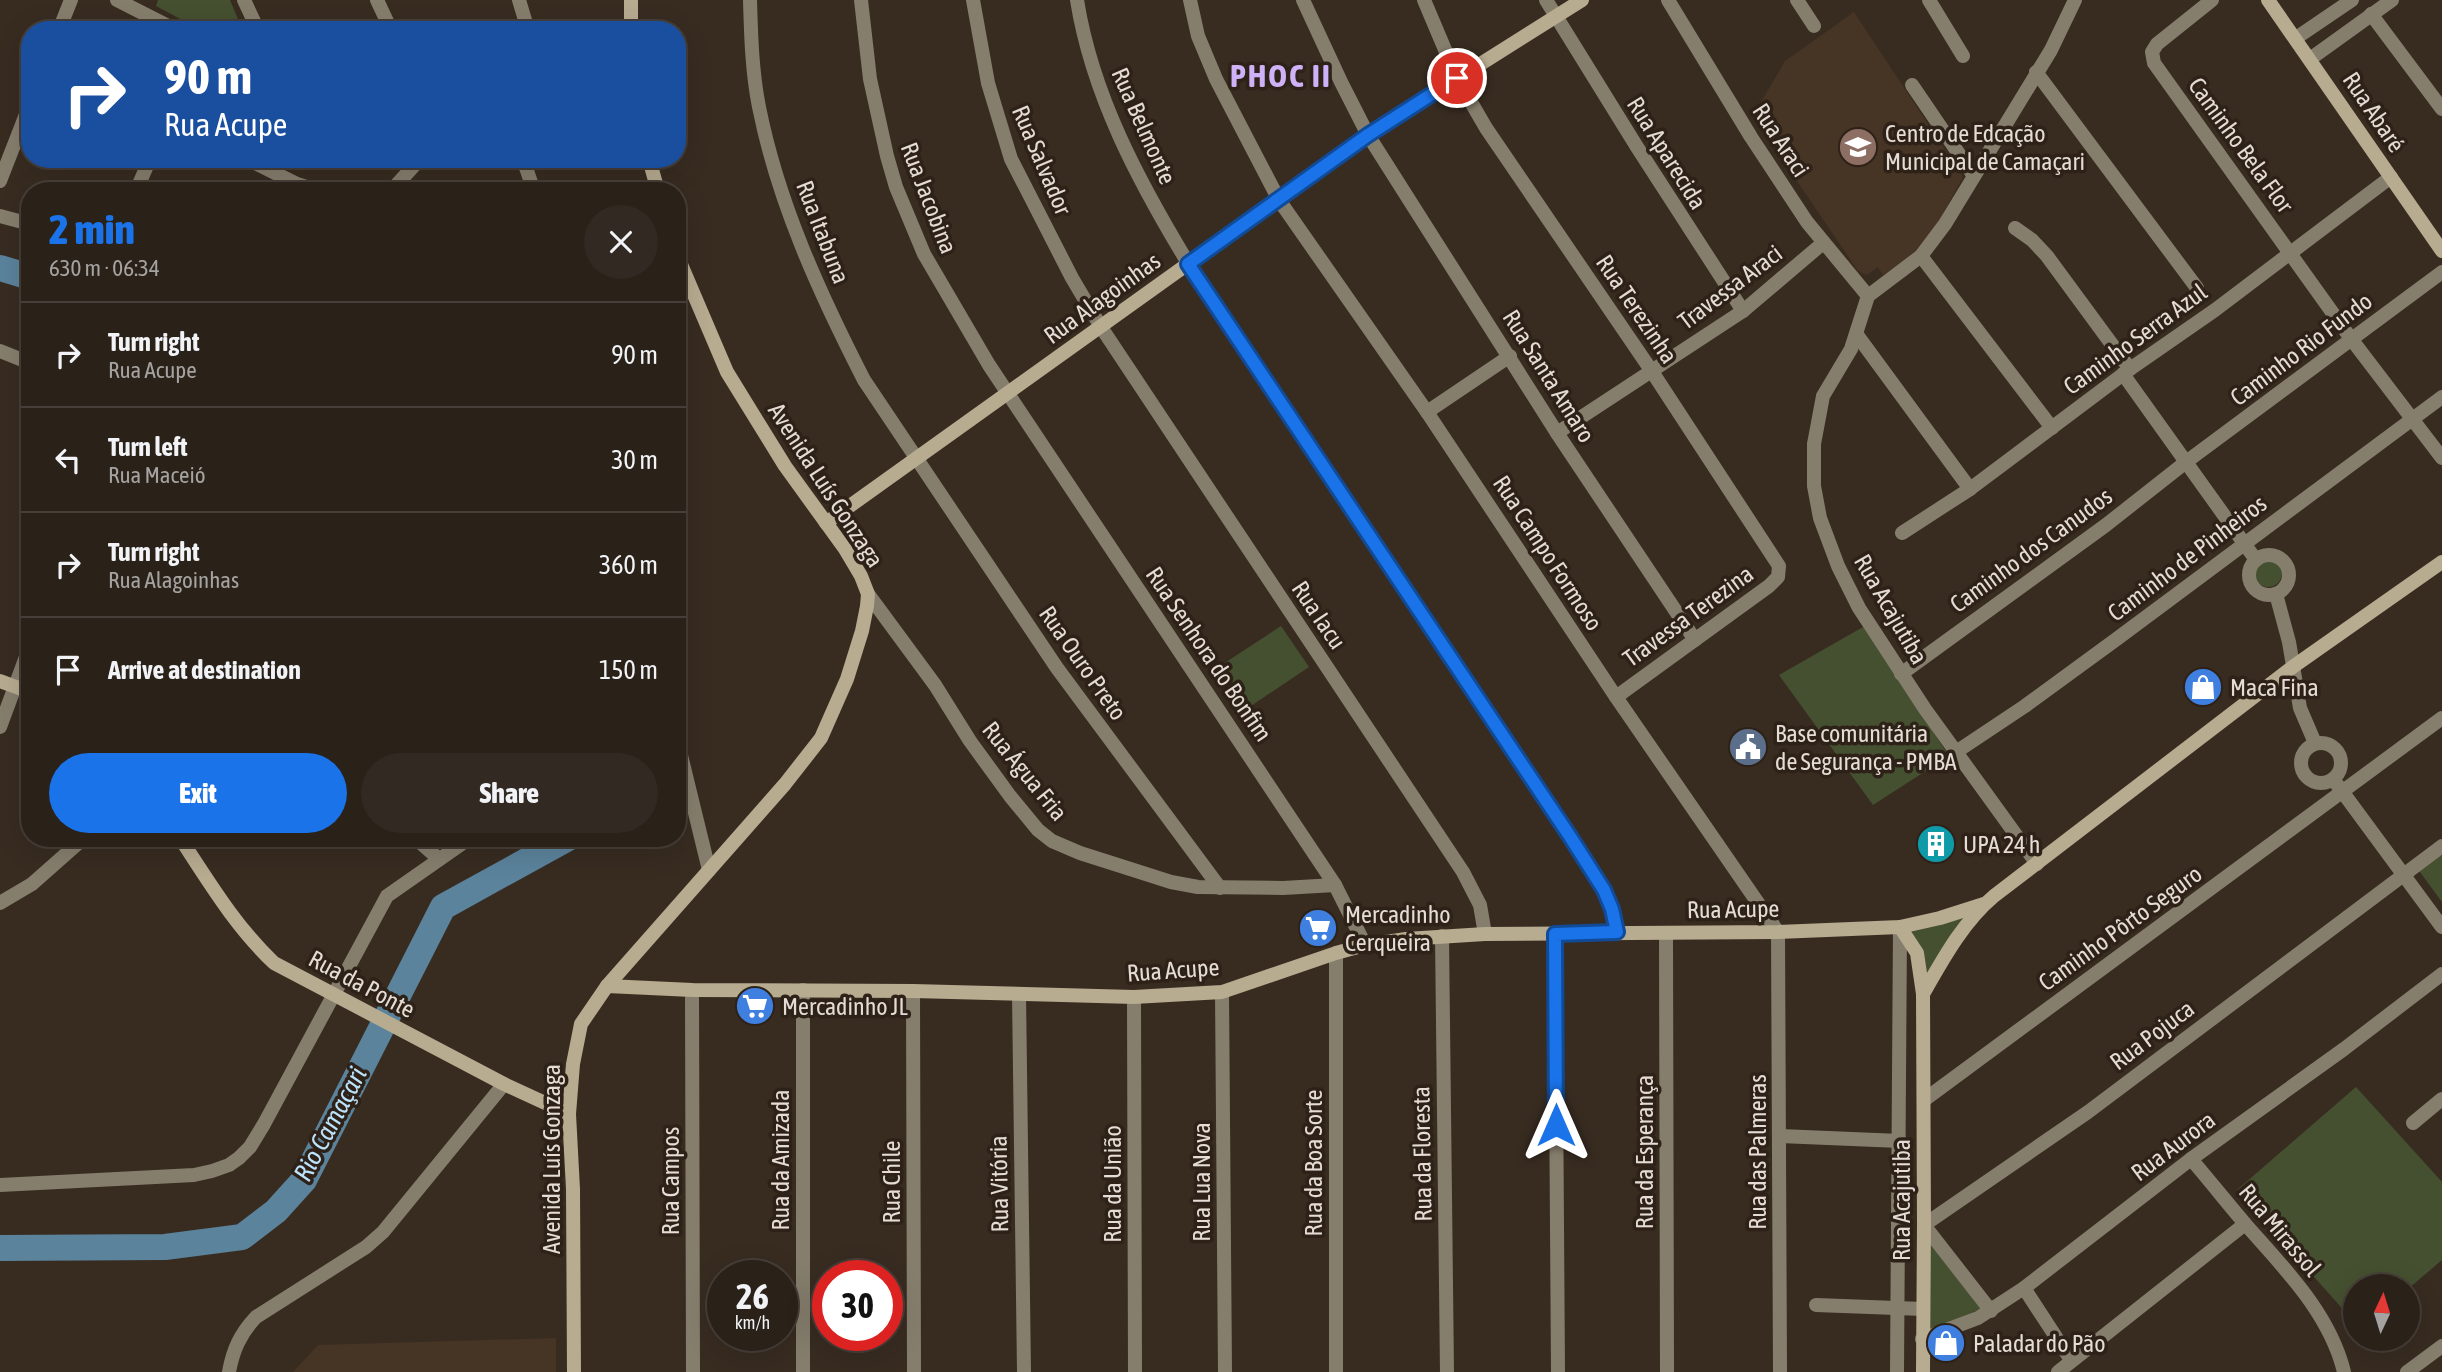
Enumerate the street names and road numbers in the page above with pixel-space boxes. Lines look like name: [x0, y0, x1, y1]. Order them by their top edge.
street label: Rua Belmonte: [1106, 64, 1182, 188]
street label: Rua Abaré: [2338, 67, 2410, 157]
street label: Caminho Bela Flor: [2183, 72, 2299, 218]
street label: Rua Aparecida: [1622, 92, 1712, 214]
street label: Rua Araci: [1747, 98, 1815, 182]
street label: Rua Salvador: [1007, 101, 1077, 219]
street label: Rua Jacobina: [895, 139, 963, 257]
street label: Rua Itabuna: [791, 177, 855, 287]
street label: Travessa Araci: [1673, 239, 1787, 335]
street label: Rua Alagoinhas: [1039, 247, 1165, 349]
street label: Rua Terezinha: [1591, 250, 1683, 368]
street label: Caminho Serra Azul: [2058, 278, 2212, 400]
street label: Caminho Rio Fundo: [2225, 287, 2377, 411]
street label: Rua Santa Amaro: [1498, 305, 1600, 447]
street label: Avenida Luís Gonzaga: [763, 398, 889, 572]
street label: Rua Campo Formoso: [1488, 471, 1608, 635]
street label: Caminho dos Canudos: [1945, 482, 2117, 618]
street label: Caminho de Pinheiros: [2102, 490, 2272, 626]
street label: Rua Acajutiba: [1849, 549, 1933, 669]
street label: Travessa Terezina: [1618, 560, 1758, 672]
street label: Rua Senhora do Bonfim: [1141, 562, 1277, 746]
street label: Rua Iacu: [1287, 576, 1351, 654]
street label: Rua Ouro Preto: [1034, 601, 1132, 725]
street label: Rua Água Fria: [977, 716, 1073, 826]
street label: Caminho Pôrto Seguro: [2033, 860, 2207, 996]
street label: Rua Acupe: [1686, 895, 1780, 923]
street label: Rua da Ponte: [305, 945, 419, 1023]
street label: Rua Acupe: [1126, 953, 1220, 987]
street label: Rua Pojuca: [2105, 995, 2199, 1075]
street label: Avenida Luís Gonzaga: [538, 1064, 565, 1254]
street label: Rua das Palmeras: [1744, 1074, 1771, 1230]
street label: Rua da Esperança: [1631, 1075, 1658, 1229]
street label: Rua da Floresta: [1407, 1086, 1437, 1222]
street label: Rua da Amizada: [767, 1090, 794, 1230]
street label: Rua da Boa Sorte: [1300, 1090, 1327, 1236]
street label: Rua Aurora: [2126, 1106, 2220, 1186]
street label: Rua Lua Nova: [1188, 1122, 1215, 1242]
street label: Rua da União: [1099, 1125, 1126, 1243]
street label: Rua Campos: [657, 1127, 684, 1235]
street label: Rua Vitória: [985, 1135, 1013, 1233]
street label: Rua Acajutiba: [1888, 1139, 1915, 1261]
street label: Rua Chile: [878, 1140, 905, 1224]
street label: Rua Mirassol: [2234, 1178, 2327, 1282]

